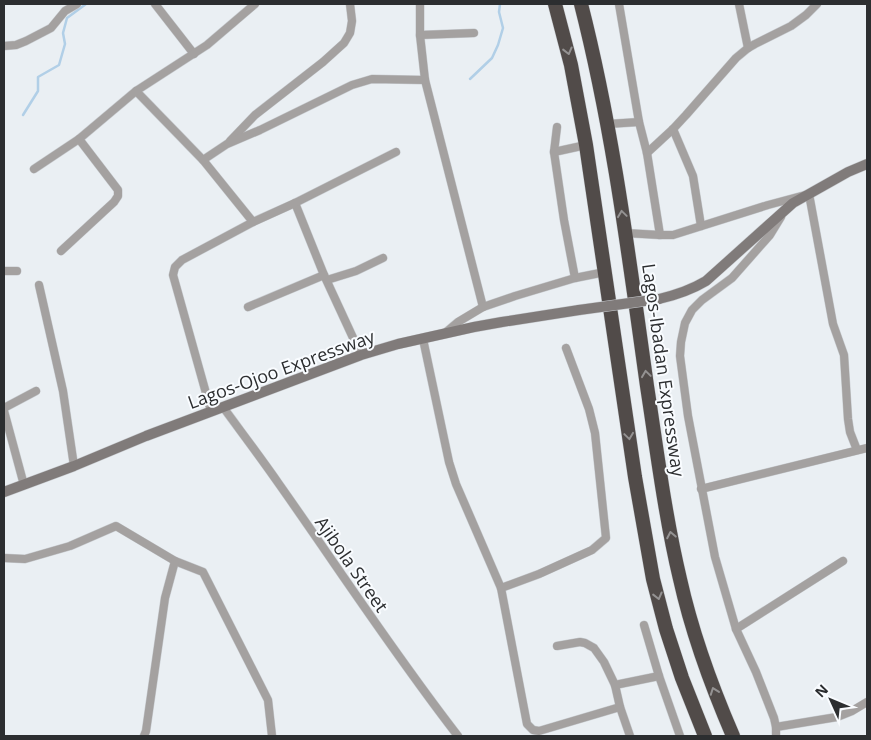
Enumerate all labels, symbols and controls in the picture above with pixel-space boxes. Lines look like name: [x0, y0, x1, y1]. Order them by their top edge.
one-way arrow: [562, 46, 573, 55]
one-way arrow: [617, 209, 628, 217]
street label: Lagos-Ibadan Expressway: [637, 262, 691, 479]
street label: Lagos-Ojoo Expressway: [184, 324, 379, 414]
one-way arrow: [641, 370, 651, 379]
one-way arrow: [624, 432, 634, 440]
street label: Ajibola Street: [310, 511, 394, 617]
one-way arrow: [666, 530, 677, 539]
one-way arrow: [652, 591, 662, 599]
north arrow: [806, 675, 856, 725]
text: N: [810, 680, 832, 701]
one-way arrow: [710, 687, 720, 696]

